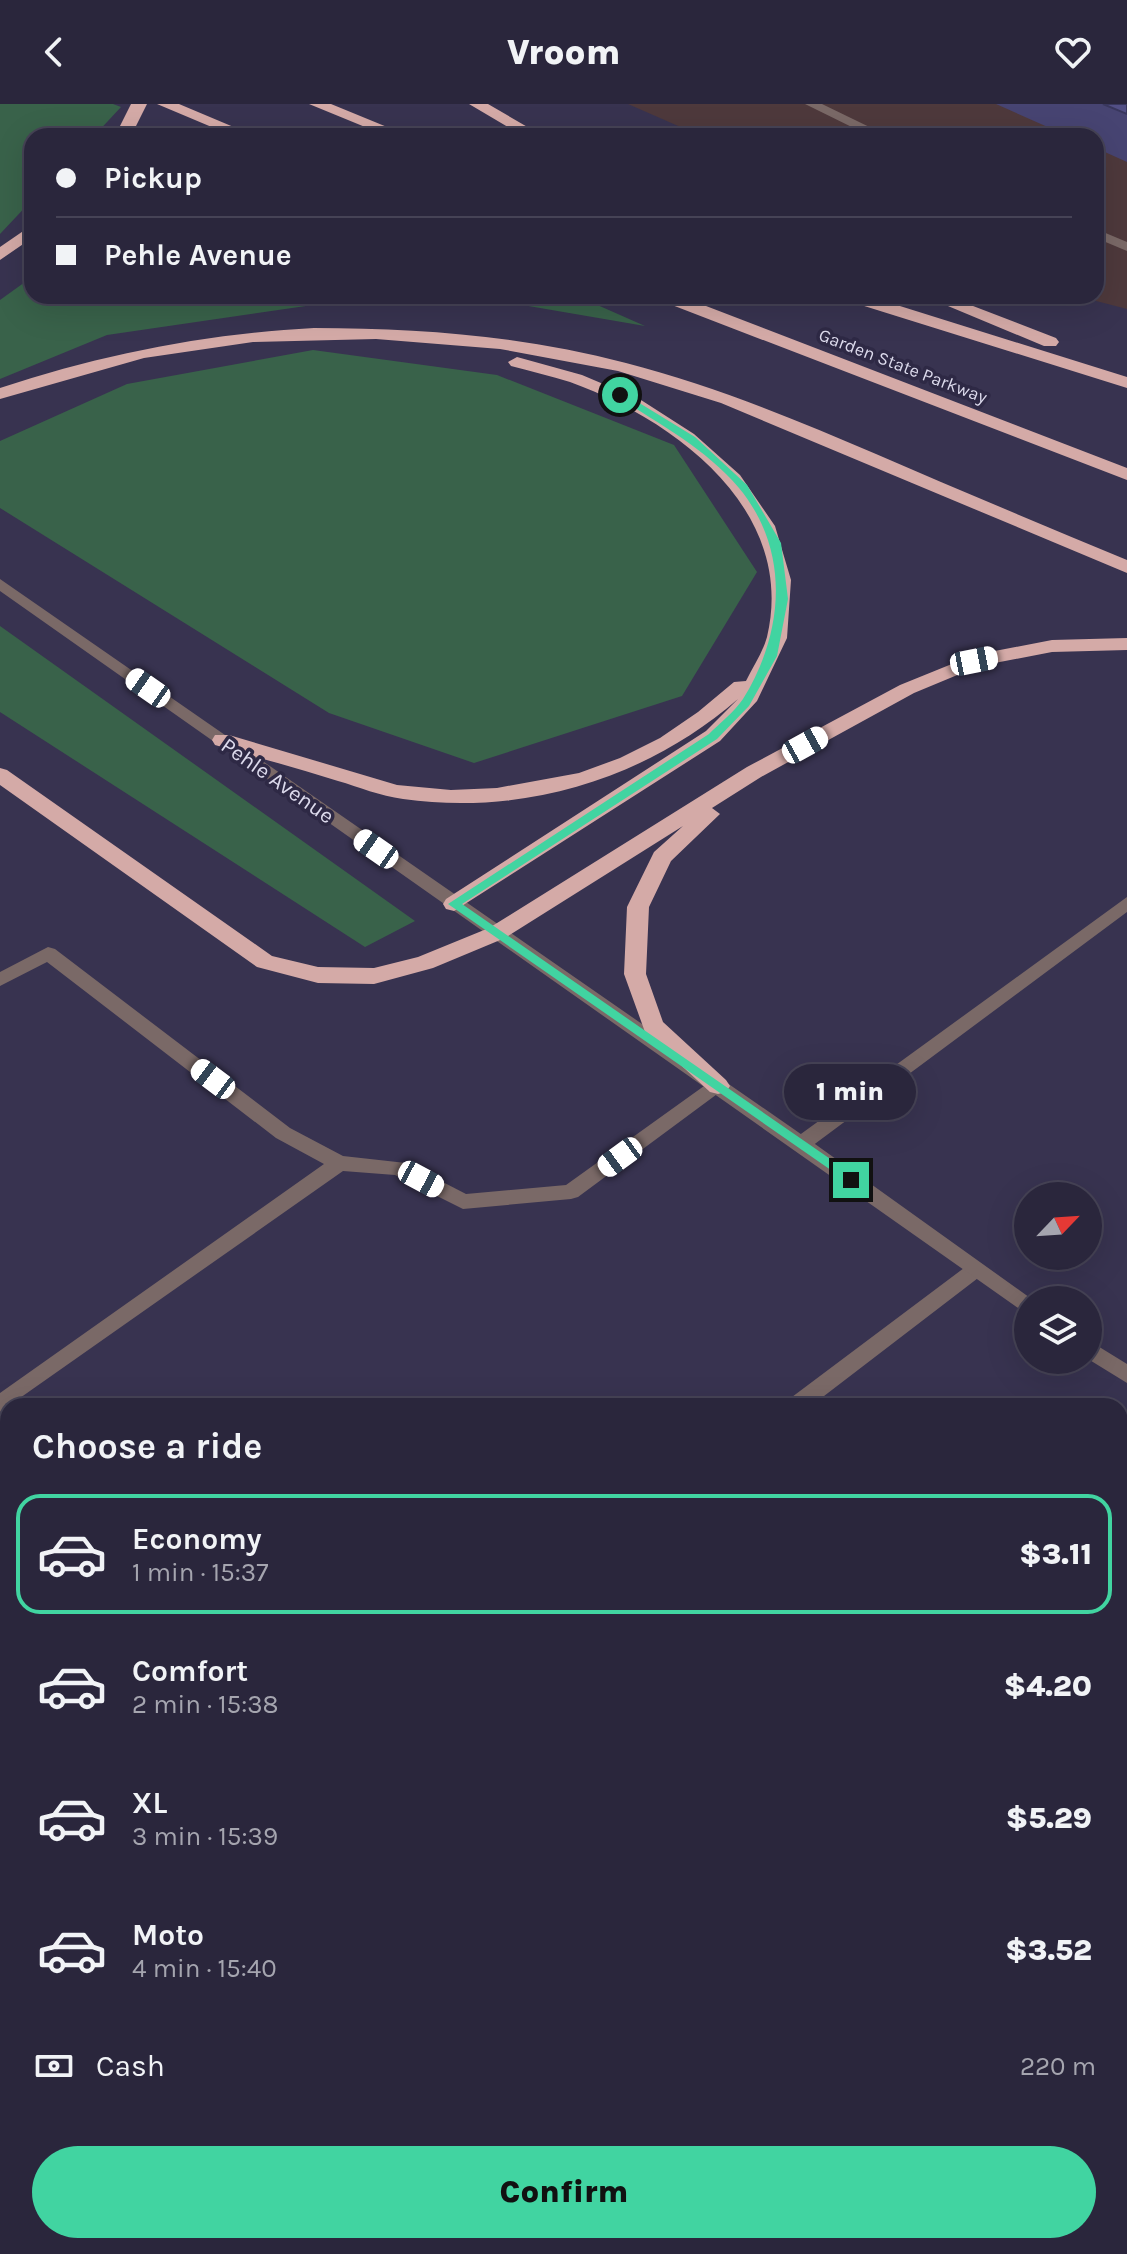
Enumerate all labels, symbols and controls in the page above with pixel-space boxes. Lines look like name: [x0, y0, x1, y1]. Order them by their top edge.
icon: back: [32, 30, 76, 74]
icon: heart: [1051, 30, 1095, 74]
text: Vroom: [507, 31, 620, 73]
text: Pickup: [104, 160, 202, 196]
text: Pehle Avenue: [104, 237, 292, 273]
street label: Garden State Parkway: [816, 324, 991, 409]
route start: [602, 377, 638, 413]
car: [948, 645, 1000, 677]
car: [121, 664, 175, 712]
car: [778, 723, 832, 767]
street label: Pehle Avenue: [216, 732, 339, 829]
car: [349, 825, 403, 873]
car: [187, 1055, 239, 1103]
callout: 1 min: [785, 1064, 917, 1120]
text: 1 min: [816, 1076, 884, 1107]
car: [594, 1133, 646, 1181]
car: [394, 1157, 448, 1201]
route end: [833, 1162, 869, 1198]
north arrow: [1014, 1182, 1102, 1270]
map controls: [1014, 1182, 1102, 1374]
button: layers: [1014, 1286, 1102, 1374]
text: Choose a ride: [32, 1425, 262, 1467]
icon: car: [36, 1518, 108, 1590]
text: Economy: [132, 1521, 262, 1557]
text: $3.11: [1019, 1536, 1092, 1572]
text: 1 min · 15:37: [132, 1557, 268, 1588]
icon: car: [36, 1650, 108, 1722]
text: Comfort: [132, 1653, 248, 1689]
text: $4.20: [1004, 1668, 1092, 1704]
text: 2 min · 15:38: [132, 1689, 279, 1720]
icon: car: [36, 1782, 108, 1854]
text: XL: [132, 1785, 167, 1821]
text: $5.29: [1006, 1800, 1092, 1836]
text: 3 min · 15:39: [132, 1821, 278, 1852]
icon: car: [36, 1914, 108, 1986]
text: Moto: [132, 1917, 204, 1953]
text: $3.52: [1005, 1932, 1092, 1968]
text: 4 min · 15:40: [132, 1953, 277, 1984]
icon: cash: [32, 2044, 76, 2088]
text: Cash: [96, 2048, 165, 2084]
text: 220 m: [1020, 2051, 1096, 2082]
button: Confirm: [32, 2146, 1096, 2238]

